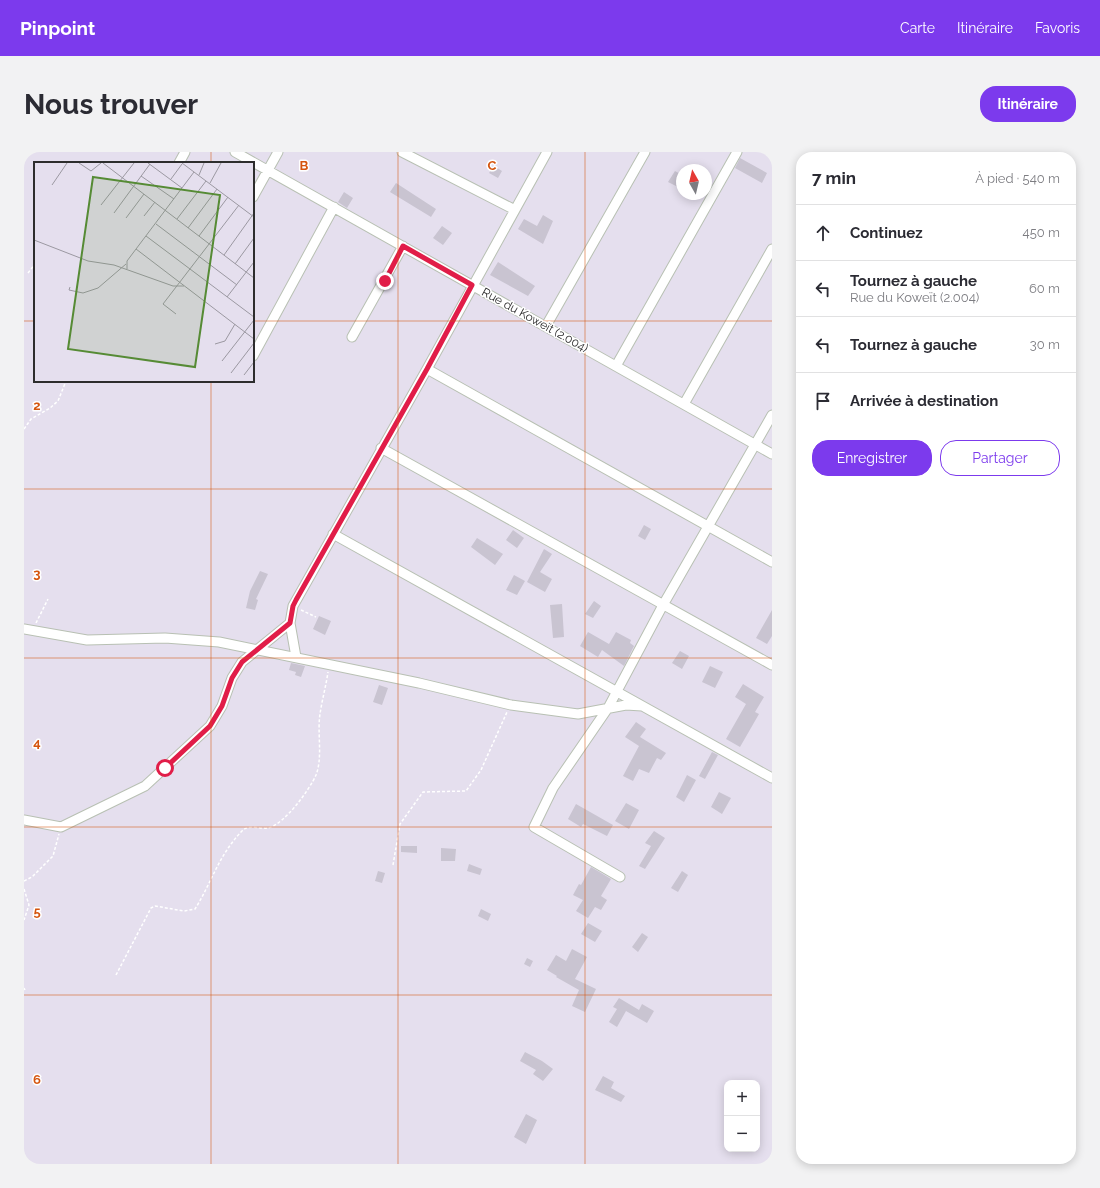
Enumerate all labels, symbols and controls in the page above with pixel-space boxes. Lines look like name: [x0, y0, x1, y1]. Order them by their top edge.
text: Pinpoint: [20, 17, 95, 39]
text: Carte: [900, 20, 935, 36]
text: Itinéraire: [957, 20, 1013, 36]
text: Favoris: [1035, 20, 1080, 36]
button: Itinéraire: [980, 86, 1076, 122]
text: Nous trouver: [24, 88, 198, 121]
text: B: [300, 158, 309, 173]
text: C: [488, 158, 497, 173]
inset map: [34, 162, 254, 382]
north arrow: [676, 164, 712, 200]
text: 7 min: [812, 168, 856, 188]
text: À pied · 540 m: [975, 171, 1060, 186]
icon: ahead: [812, 222, 834, 244]
text: Continuez: [850, 224, 923, 242]
text: 450 m: [1023, 225, 1060, 240]
route end: [376, 272, 394, 290]
text: Tournez à gauche: [850, 272, 977, 290]
icon: left: [812, 278, 834, 300]
text: 60 m: [1029, 281, 1060, 296]
street label: Rue du Koweït (2.004): [479, 285, 591, 355]
text: Rue du Koweït (2.004): [850, 290, 979, 305]
icon: left: [812, 334, 834, 356]
text: Tournez à gauche: [850, 336, 977, 354]
text: 30 m: [1030, 337, 1060, 352]
icon: arrive: [812, 390, 834, 412]
text: Arrivée à destination: [850, 392, 998, 410]
text: 2: [33, 398, 41, 413]
button: Enregistrer: [812, 440, 932, 476]
button: Partager: [940, 440, 1060, 476]
text: 3: [33, 566, 41, 581]
text: 4: [33, 735, 41, 750]
route start: [156, 759, 174, 777]
text: 5: [33, 904, 41, 919]
text: 6: [33, 1072, 41, 1087]
map controls: [724, 1080, 760, 1152]
button: +: [724, 1080, 760, 1116]
button: −: [724, 1116, 760, 1152]

